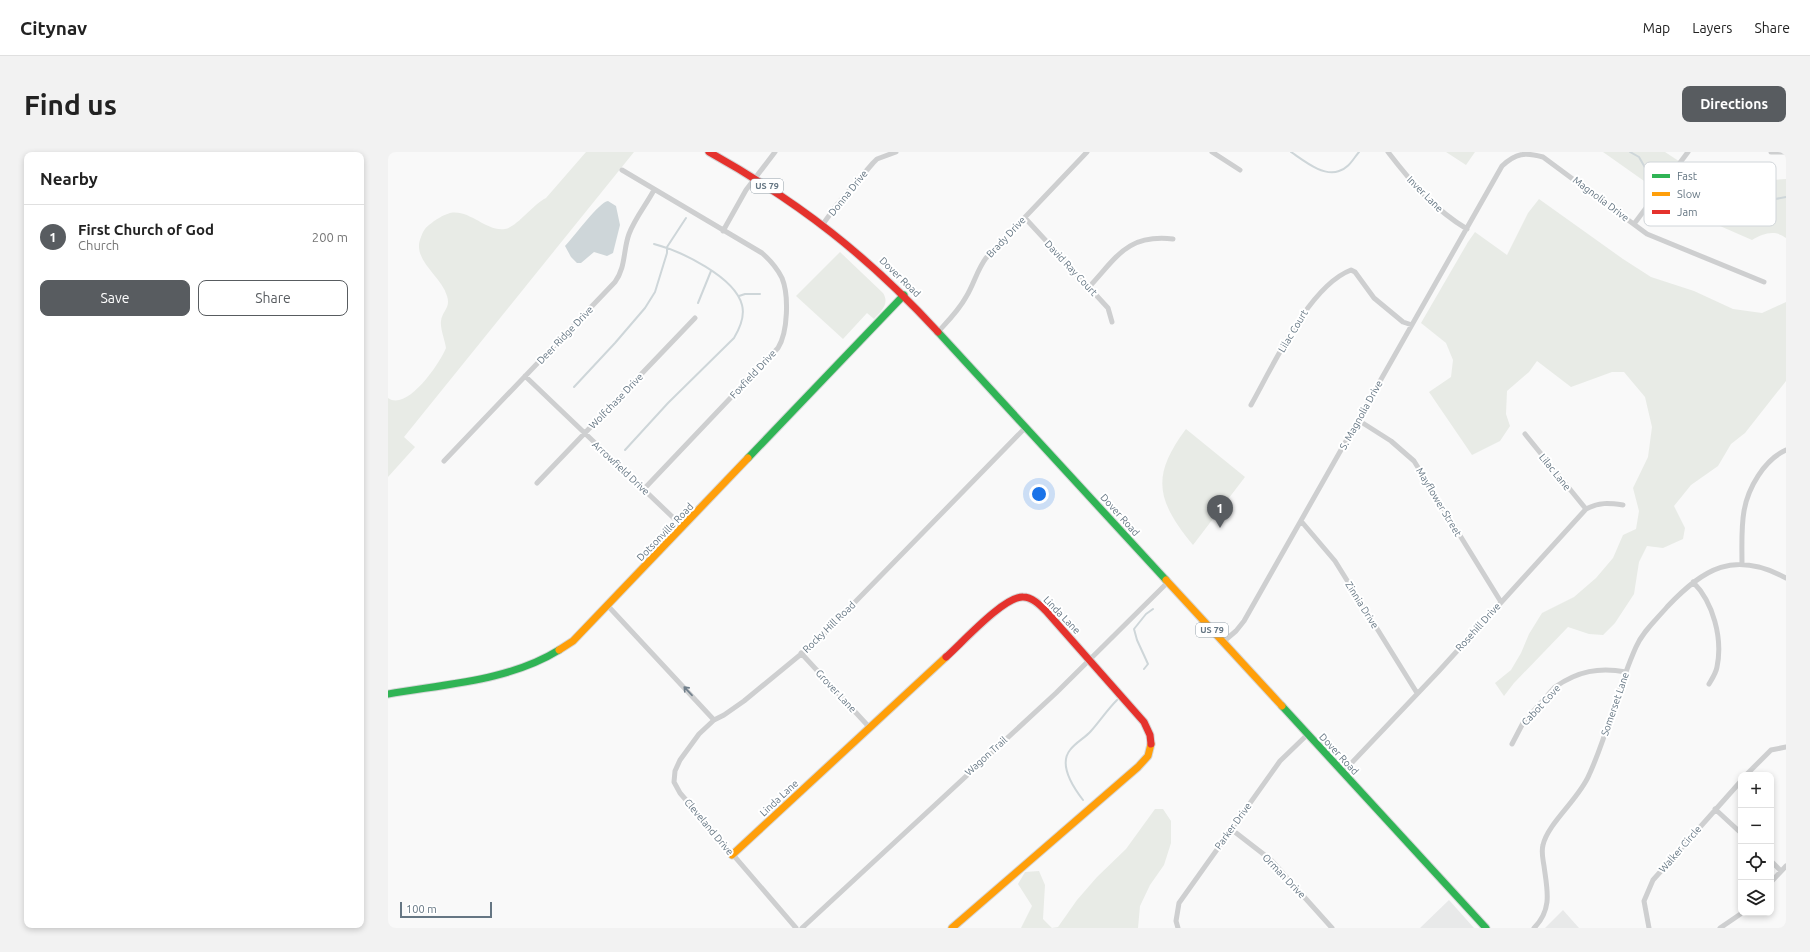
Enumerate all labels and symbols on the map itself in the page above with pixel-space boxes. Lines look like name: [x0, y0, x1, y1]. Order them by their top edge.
legend: [1644, 162, 1776, 226]
street label: Donna Drive: [826, 168, 870, 218]
text: Fast: [1677, 170, 1698, 182]
street label: Inver Lane: [1405, 174, 1445, 214]
street label: Magnolia Drive: [1571, 174, 1631, 224]
road number: US 79: [751, 179, 783, 193]
text: Slow: [1677, 188, 1701, 200]
text: Jam: [1677, 206, 1698, 218]
street label: Brady Drive: [984, 214, 1028, 260]
street label: David Ray Court: [1043, 238, 1099, 298]
street label: Dover Road: [877, 255, 923, 299]
street label: Deer Ridge Drive: [535, 304, 595, 366]
street label: Lilac Court: [1276, 308, 1310, 354]
street label: Foxfield Drive: [728, 347, 778, 401]
street label: Wolfchase Drive: [587, 371, 645, 431]
street label: S. Magnolia Drive: [1337, 378, 1385, 452]
street label: Arrowfield Drive: [590, 439, 652, 497]
street label: Lilac Lane: [1537, 452, 1573, 492]
street label: Mayflower Street: [1414, 466, 1464, 538]
your location: [1029, 484, 1049, 504]
street label: Dover Road: [1098, 492, 1142, 538]
pin: 1: [1207, 495, 1233, 528]
street label: Dotsonville Road: [635, 501, 695, 563]
street label: Zinnia Drive: [1343, 580, 1381, 630]
street label: Linda Lane: [1041, 594, 1083, 636]
street label: Rocky Hill Road: [800, 599, 858, 655]
street label: Rosehill Drive: [1453, 601, 1503, 653]
road number: US 79: [1196, 623, 1228, 637]
street label: Grover Lane: [814, 667, 858, 715]
street label: Somerset Lane: [1599, 671, 1631, 737]
street label: Cabot Cove: [1519, 682, 1563, 728]
one-way arrow: [683, 686, 692, 696]
street label: Dover Road: [1317, 731, 1361, 777]
street label: Wagon Trail: [963, 734, 1010, 778]
street label: Linda Lane: [758, 778, 800, 818]
street label: Cleveland Drive: [682, 797, 736, 857]
street label: Parker Drive: [1212, 801, 1254, 851]
street label: Walker Circle: [1657, 823, 1703, 875]
street label: Orman Drive: [1260, 852, 1308, 900]
scale bar: [400, 900, 492, 919]

